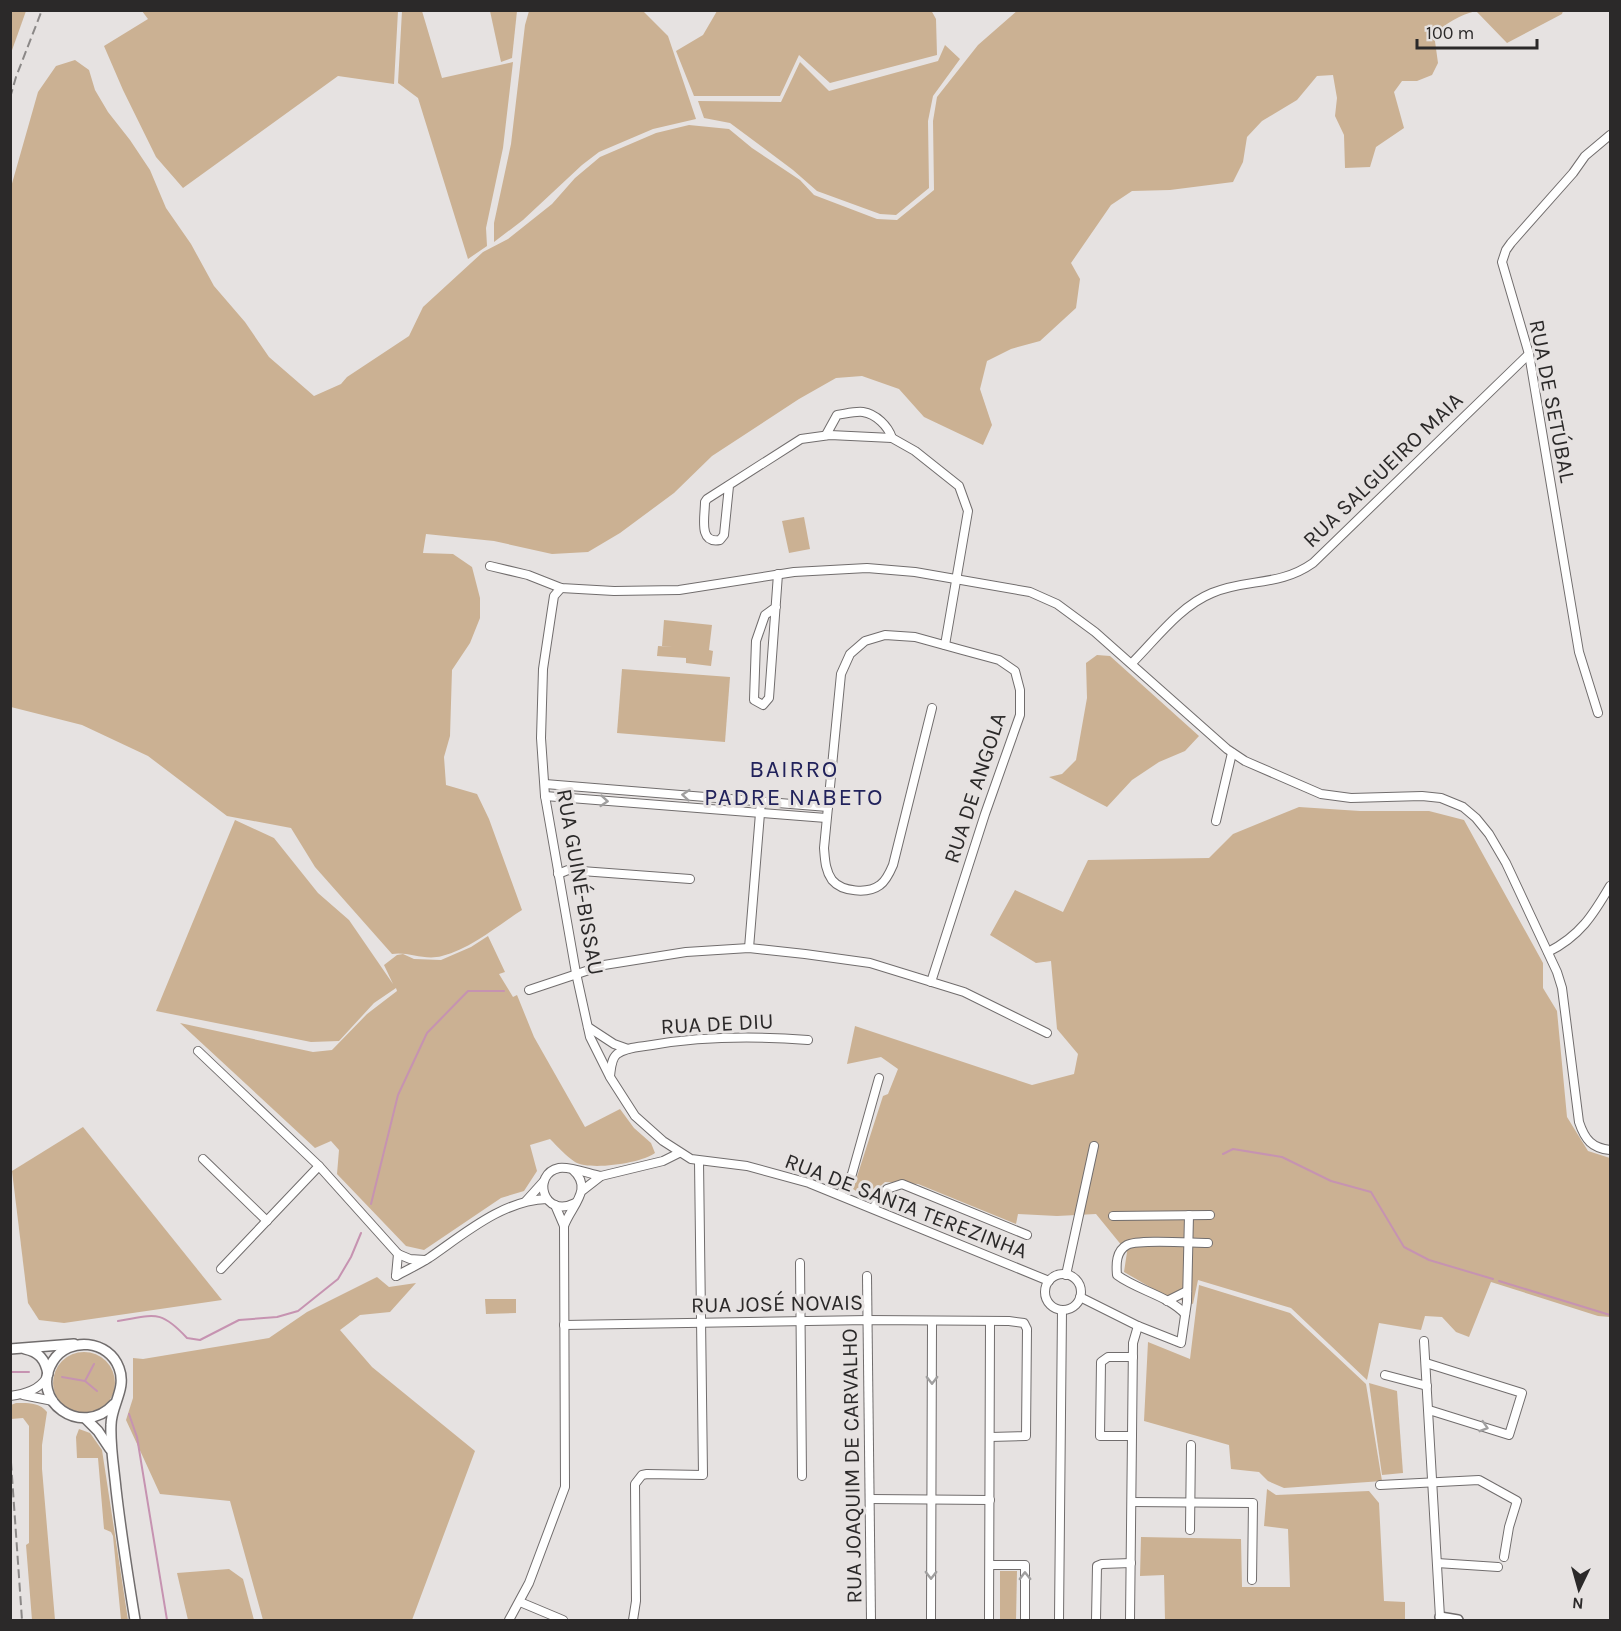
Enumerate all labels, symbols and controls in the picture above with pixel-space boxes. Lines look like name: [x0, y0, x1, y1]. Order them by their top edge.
scale bar: [1417, 12, 1537, 50]
text: 100 m: [1426, 22, 1474, 44]
street label: RUA DE SETÚBAL: [1523, 317, 1582, 485]
street label: RUA SALGUEIRO MAIA: [1298, 387, 1469, 553]
street label: RUA DE ANGOLA: [938, 709, 1012, 867]
district label: BAIRRO PADRE NABETO: [704, 755, 884, 811]
street label: RUA GUINÉ-BISSAU: [551, 787, 610, 977]
one-way arrow: [681, 789, 690, 802]
one-way arrow: [599, 794, 608, 807]
street label: RUA DE DIU: [660, 1008, 774, 1040]
street label: RUA DE SANTA TEREZINHA: [781, 1148, 1031, 1264]
street label: RUA JOSÉ NOVAIS: [691, 1288, 863, 1319]
street label: RUA JOAQUIM DE CARVALHO: [837, 1328, 867, 1604]
one-way arrow: [926, 1376, 938, 1385]
one-way arrow: [1478, 1420, 1489, 1432]
north arrow: [1549, 1559, 1609, 1619]
one-way arrow: [925, 1571, 937, 1580]
one-way arrow: [1019, 1571, 1031, 1580]
text: N: [1571, 1593, 1584, 1613]

